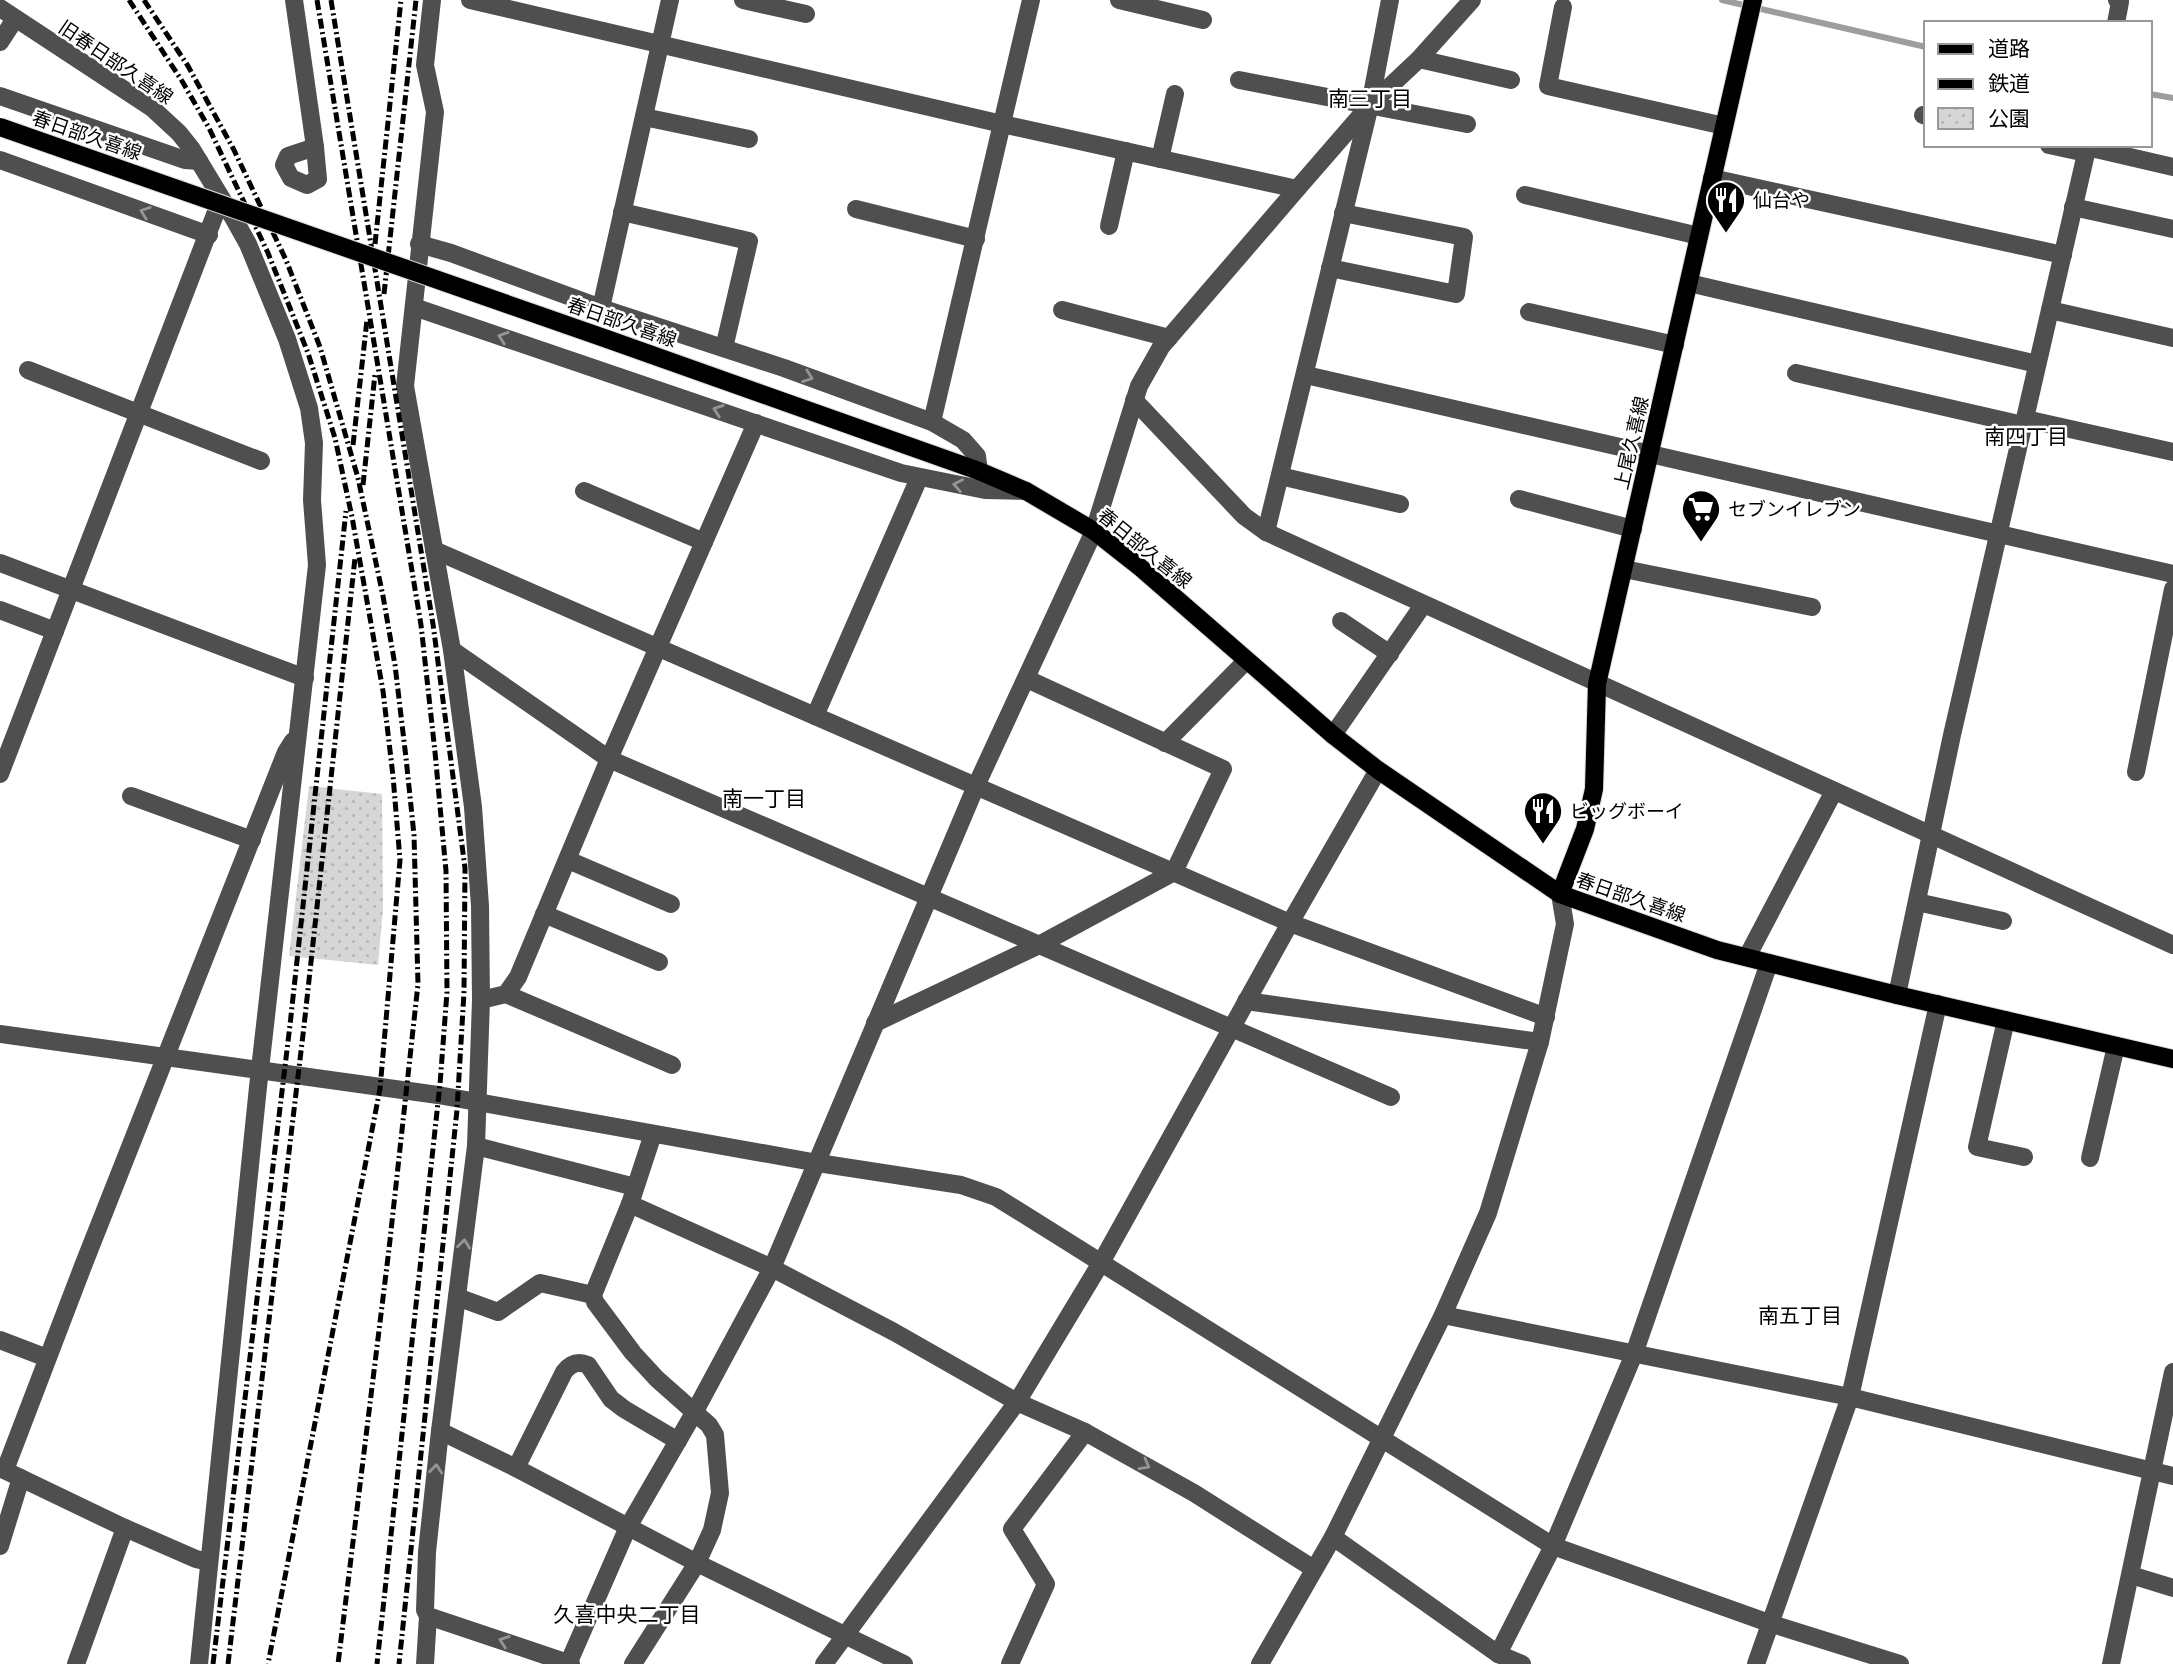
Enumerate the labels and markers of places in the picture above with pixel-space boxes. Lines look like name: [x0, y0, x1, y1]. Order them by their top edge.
restaurant icon: 仙台や: [1705, 179, 1747, 234]
place label: 仙台や: [1753, 188, 1810, 213]
supermarket icon: セブンイレブン: [1680, 488, 1722, 543]
place label: セブンイレブン: [1728, 497, 1861, 522]
restaurant icon: ビッグボーイ: [1522, 790, 1564, 845]
place label: ビッグボーイ: [1570, 799, 1684, 824]

